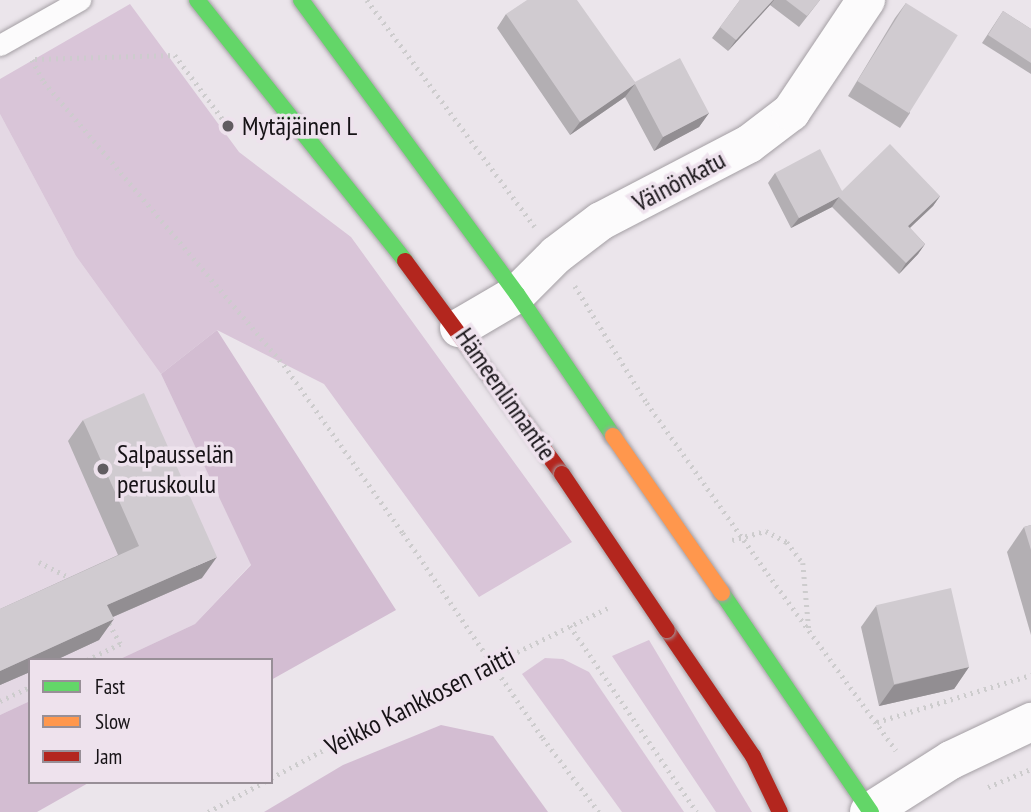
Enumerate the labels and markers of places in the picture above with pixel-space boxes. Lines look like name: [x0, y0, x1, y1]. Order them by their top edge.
place label: Mytäjäinen L: [242, 110, 357, 142]
marker: Mytäjäinen L: [220, 118, 236, 134]
place label: Salpausselän peruskoulu: [117, 438, 234, 500]
marker: Salpausselän peruskoulu: [95, 461, 111, 477]

